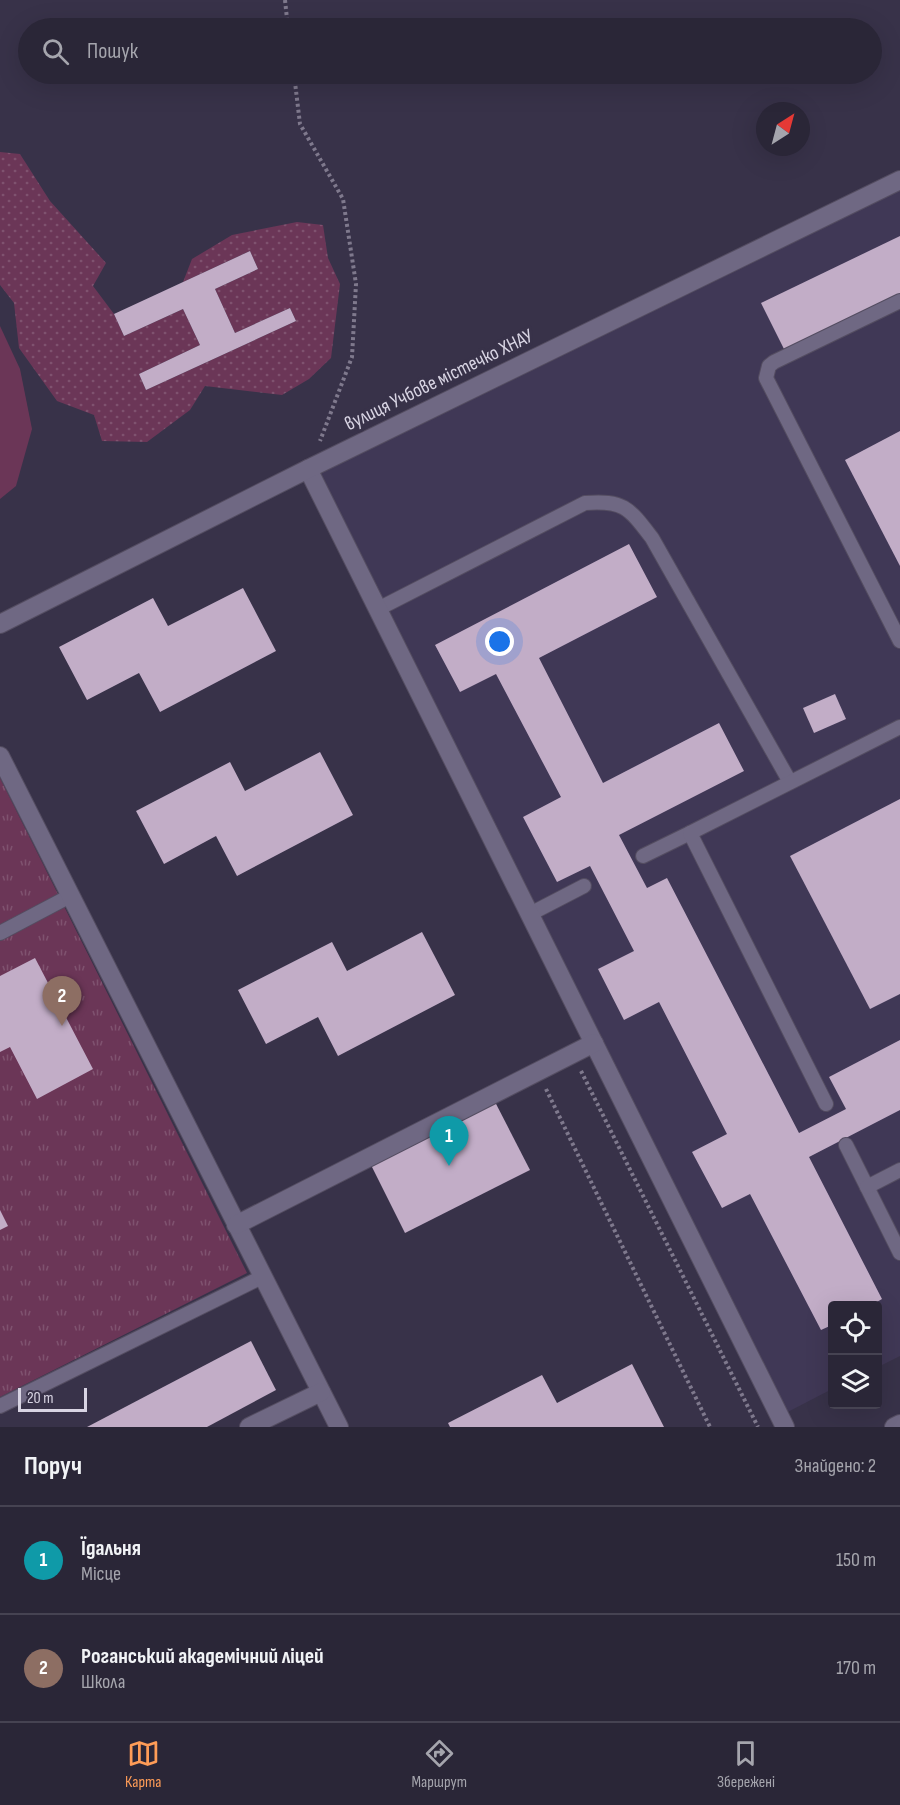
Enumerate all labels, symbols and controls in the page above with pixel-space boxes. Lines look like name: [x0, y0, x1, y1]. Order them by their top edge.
search box: [18, 18, 882, 84]
icon: search: [39, 35, 72, 68]
text: Пошук: [87, 38, 138, 65]
north arrow: [756, 102, 810, 156]
street label: вулиця Учбове містечко ХНАУ: [341, 324, 538, 436]
your location: [485, 627, 514, 656]
pin: 2: [42, 976, 82, 1026]
pin: 1: [430, 1116, 468, 1166]
map controls: [828, 1301, 882, 1409]
button: locate: [828, 1301, 882, 1355]
button: layers: [828, 1355, 882, 1409]
scale bar: [18, 1385, 87, 1412]
text: 20 m: [27, 1389, 54, 1408]
text: Поруч: [24, 1451, 82, 1482]
text: Знайдено: 2: [795, 1454, 876, 1478]
text: Їдальня: [81, 1535, 141, 1562]
text: 1: [40, 1548, 47, 1572]
text: 150 m: [836, 1548, 876, 1572]
text: Місце: [81, 1562, 121, 1586]
text: Роганський академічний ліцей: [81, 1643, 324, 1670]
text: 2: [39, 1656, 48, 1680]
text: 170 m: [836, 1656, 876, 1680]
text: Школа: [81, 1670, 125, 1694]
tab: Карта: [125, 1737, 161, 1792]
tab: Маршрут: [412, 1737, 467, 1792]
tab: Збережені: [717, 1737, 775, 1792]

